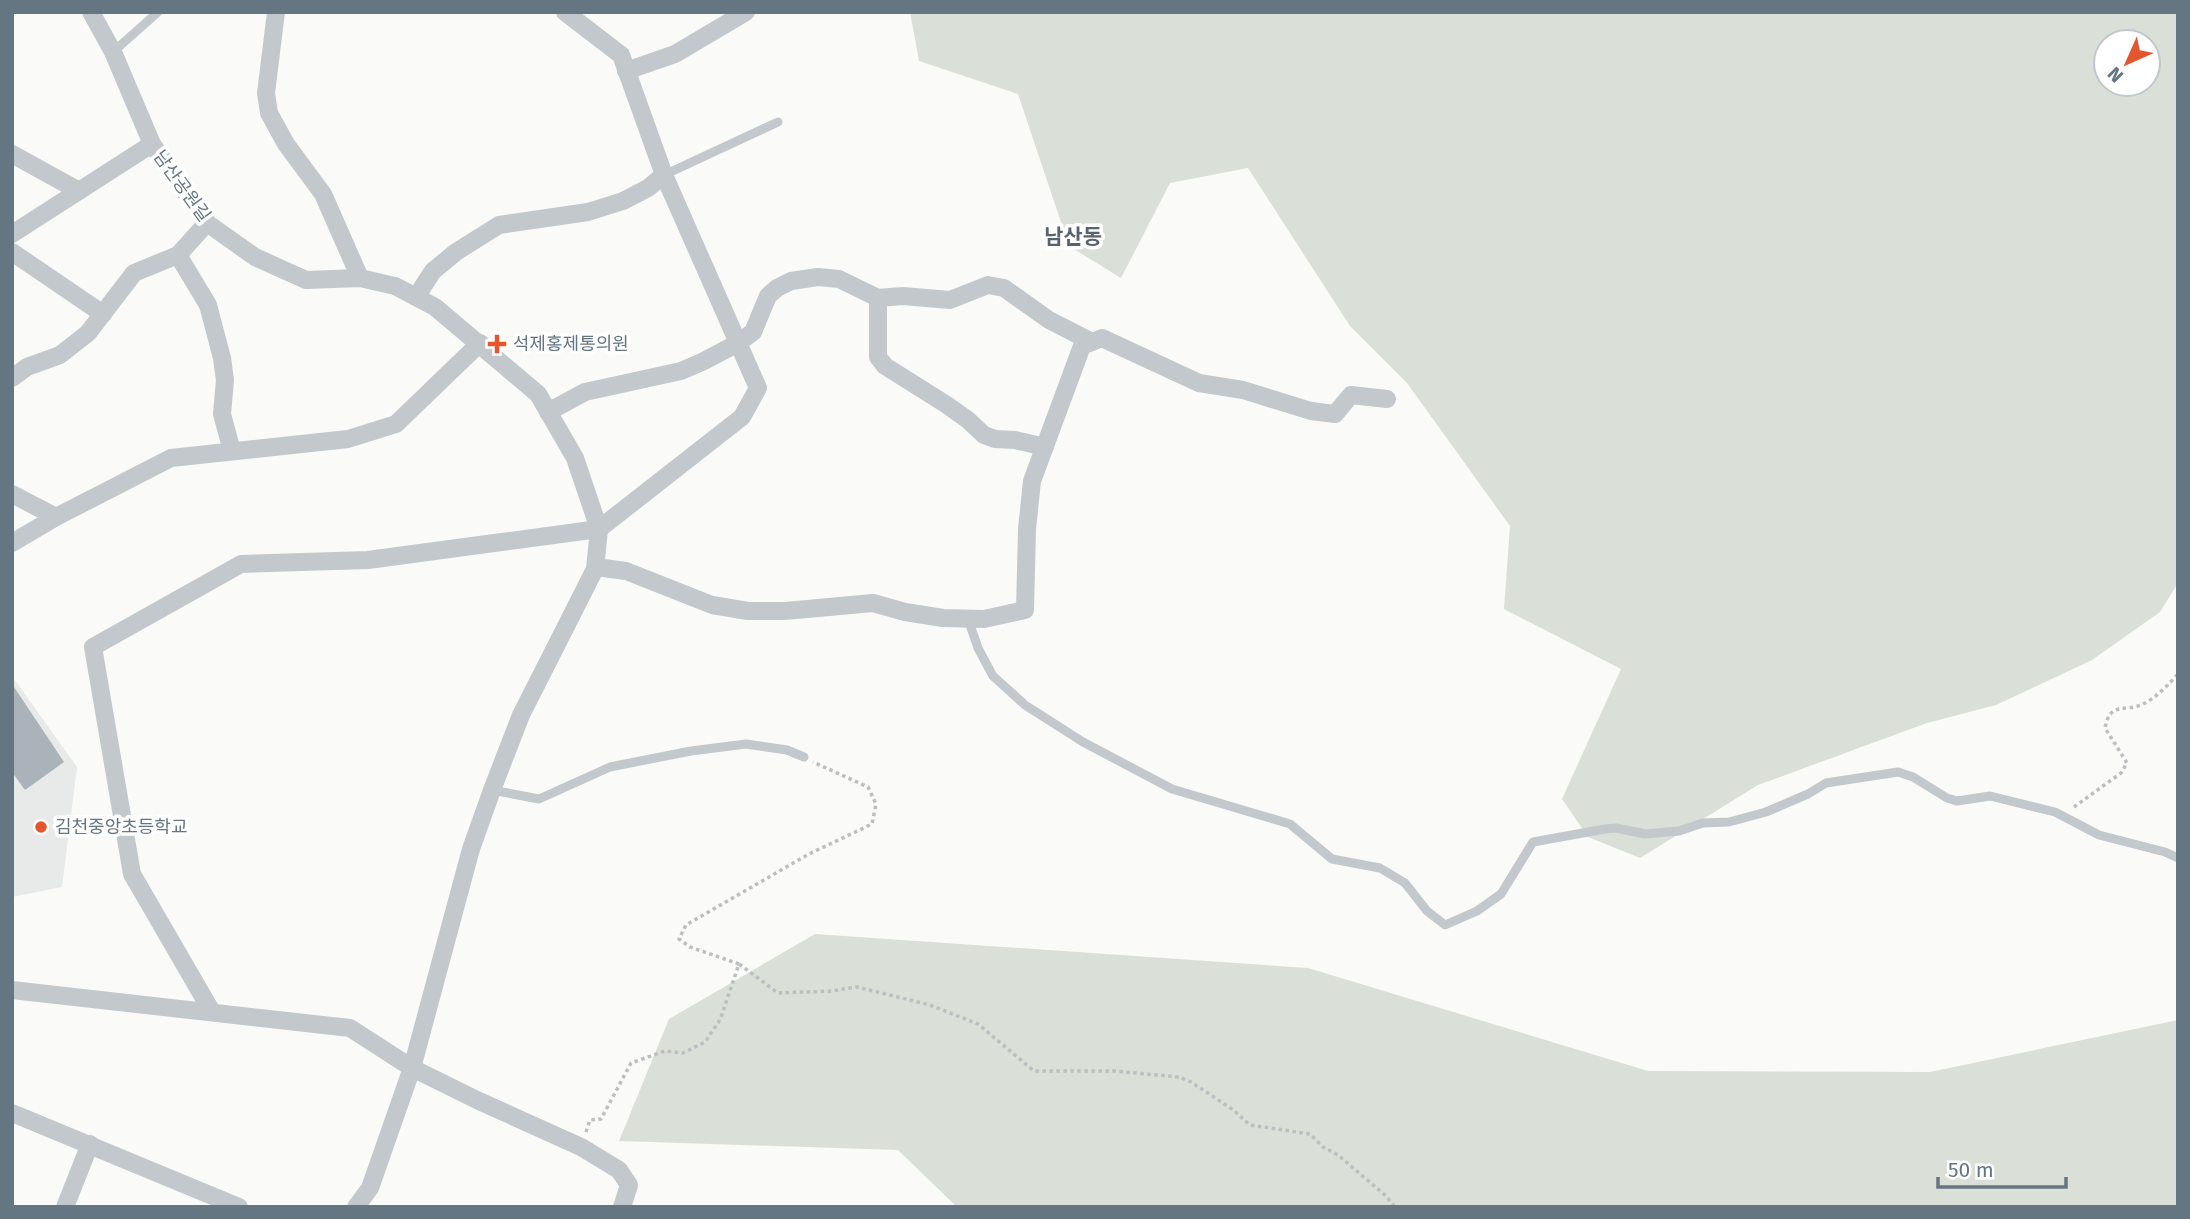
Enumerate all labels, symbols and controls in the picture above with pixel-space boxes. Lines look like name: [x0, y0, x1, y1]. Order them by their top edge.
north arrow: [2092, 28, 2162, 98]
text: N: [2103, 62, 2128, 87]
street label: 남산공원길: [149, 146, 215, 226]
district label: 남산동: [1044, 224, 1102, 250]
place label: 석제홍제통의원: [513, 333, 629, 355]
marker: 석제홍제통의원: [487, 334, 507, 354]
place label: 김천중앙초등학교: [55, 816, 187, 838]
marker: 김천중앙초등학교: [33, 819, 49, 835]
scale bar: [1938, 1146, 2066, 1190]
text: 50 m: [1948, 1157, 1994, 1183]

